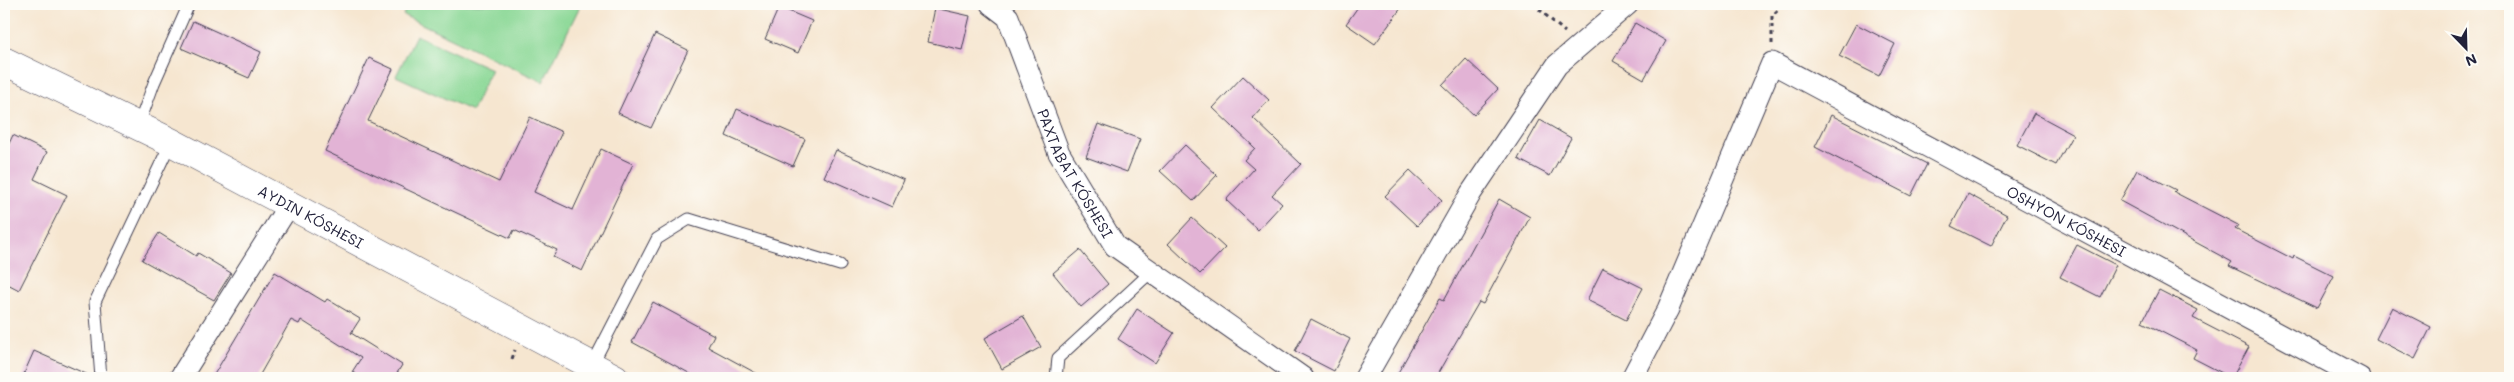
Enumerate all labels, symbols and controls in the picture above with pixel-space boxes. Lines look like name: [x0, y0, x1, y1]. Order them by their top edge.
north arrow: [2442, 22, 2492, 72]
text: N: [2463, 50, 2480, 71]
street label: PAXTABAT KÓSHESI: [1033, 106, 1118, 242]
street label: AYDIN KÓSHESI: [255, 180, 367, 253]
street label: OSHYON KÓSHESI: [2003, 181, 2130, 261]

